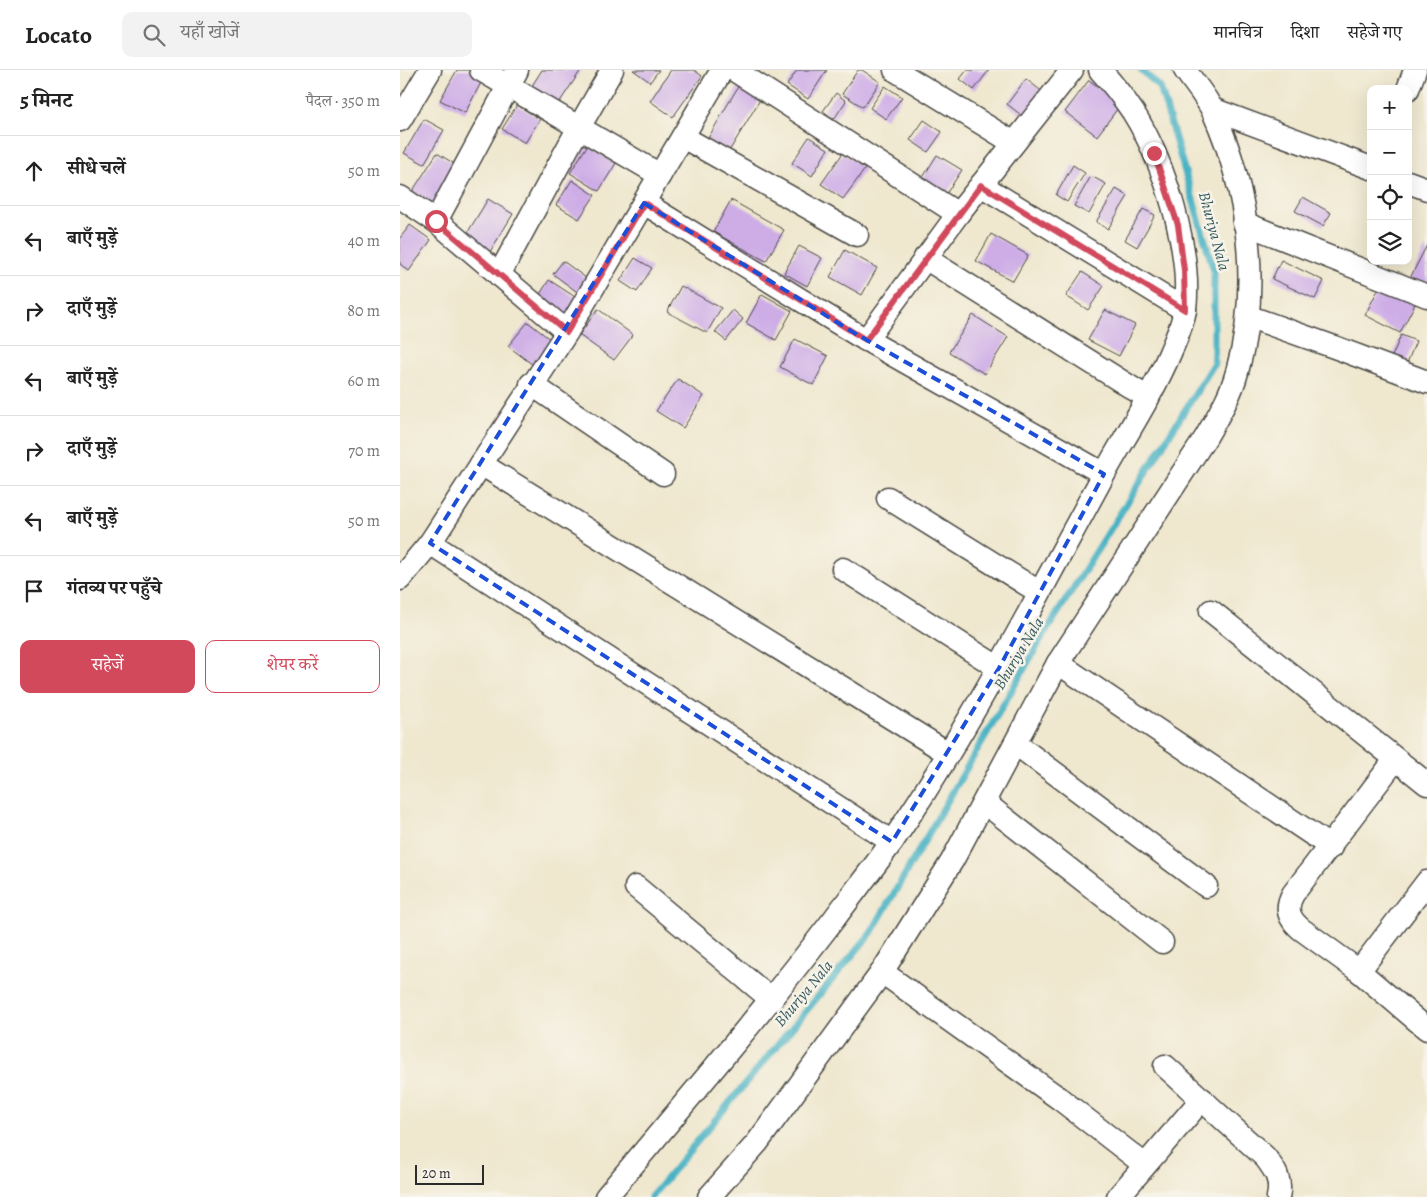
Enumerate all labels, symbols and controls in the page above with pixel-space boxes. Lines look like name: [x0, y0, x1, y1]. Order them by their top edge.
search box: [122, 12, 472, 57]
text: Locato: [25, 19, 92, 51]
text: यहाँ खोजें: [180, 19, 240, 45]
text: मानचित्र: [1214, 20, 1263, 44]
text: दिशा: [1291, 20, 1319, 44]
text: सहेजे गए: [1347, 20, 1402, 44]
icon: search: [140, 21, 168, 49]
map controls: [1367, 85, 1412, 265]
button: +: [1367, 85, 1412, 130]
text: 5 मिनट: [20, 86, 72, 114]
text: पैदल · 350 m: [306, 90, 380, 112]
button: −: [1367, 130, 1412, 175]
route end: [1143, 142, 1166, 165]
text: सीधे चलें: [67, 155, 125, 181]
icon: ahead: [20, 157, 48, 185]
text: 50 m: [348, 160, 380, 182]
button: locate: [1367, 175, 1412, 220]
water label: Bhuriya Nala: [1193, 189, 1235, 274]
route start: [425, 210, 448, 233]
button: layers: [1367, 220, 1412, 265]
text: बाएँ मुड़ें: [67, 225, 117, 251]
icon: left: [20, 227, 48, 255]
text: 40 m: [348, 230, 380, 252]
text: दाएँ मुड़ें: [67, 295, 117, 321]
icon: right: [20, 297, 48, 325]
text: 80 m: [347, 300, 380, 322]
text: बाएँ मुड़ें: [67, 365, 117, 391]
icon: left: [20, 367, 48, 395]
text: 60 m: [348, 370, 380, 392]
text: दाएँ मुड़ें: [67, 435, 117, 461]
icon: right: [20, 437, 48, 465]
text: 70 m: [348, 440, 380, 462]
text: बाएँ मुड़ें: [67, 505, 117, 531]
icon: left: [20, 507, 48, 535]
text: 50 m: [348, 510, 380, 532]
text: गंतव्य पर पहुँचे: [67, 575, 162, 601]
icon: arrive: [20, 577, 48, 605]
water label: Bhuriya Nala: [989, 613, 1049, 694]
button: सहेजें: [20, 640, 195, 693]
button: शेयर करें: [205, 640, 380, 693]
water label: Bhuriya Nala: [769, 955, 839, 1032]
scale bar: [415, 1162, 484, 1185]
text: 20 m: [422, 1164, 451, 1183]

